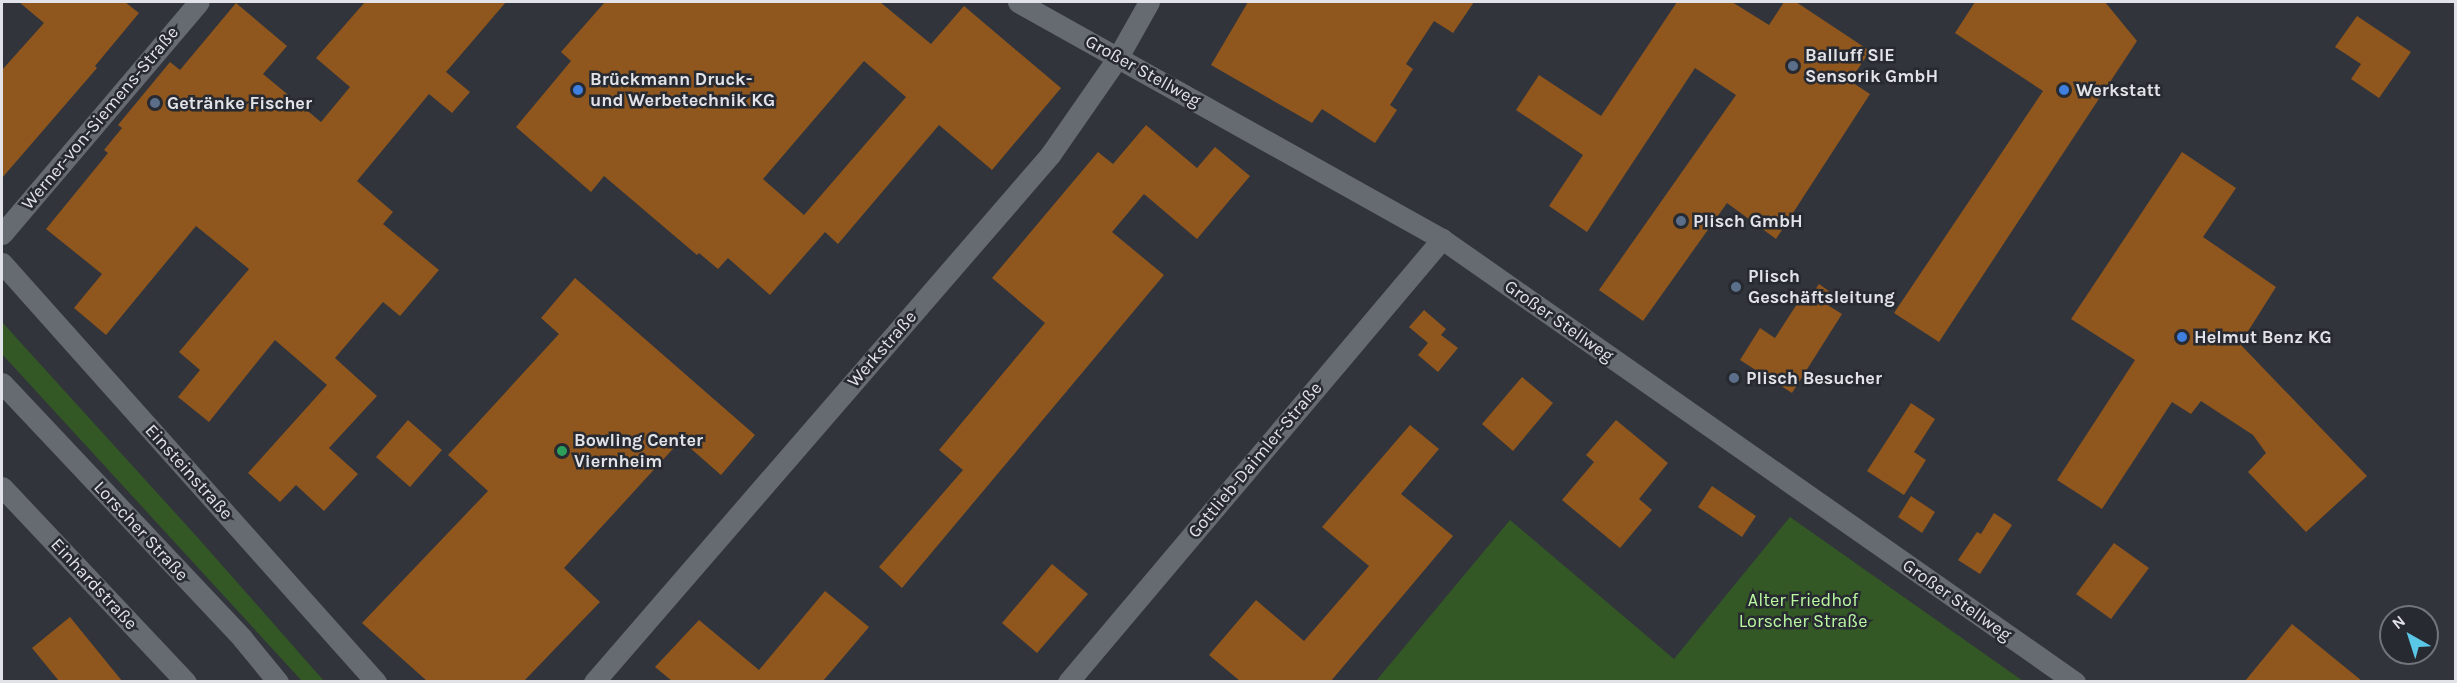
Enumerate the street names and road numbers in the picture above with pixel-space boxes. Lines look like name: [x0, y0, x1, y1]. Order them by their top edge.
street label: Werner-von-Siemens-Straße: [17, 22, 183, 214]
street label: Großer Stellweg: [1082, 30, 1204, 112]
street label: Großer Stellweg: [1500, 275, 1618, 367]
street label: Werkstraße: [843, 306, 921, 392]
street label: Gottlieb-Daimler-Straße: [1183, 378, 1327, 542]
street label: Einsteinstraße: [141, 420, 237, 524]
street label: Lorscher Straße: [89, 477, 193, 585]
street label: Einhardstraße: [46, 534, 142, 634]
street label: Großer Stellweg: [1898, 554, 2016, 646]

